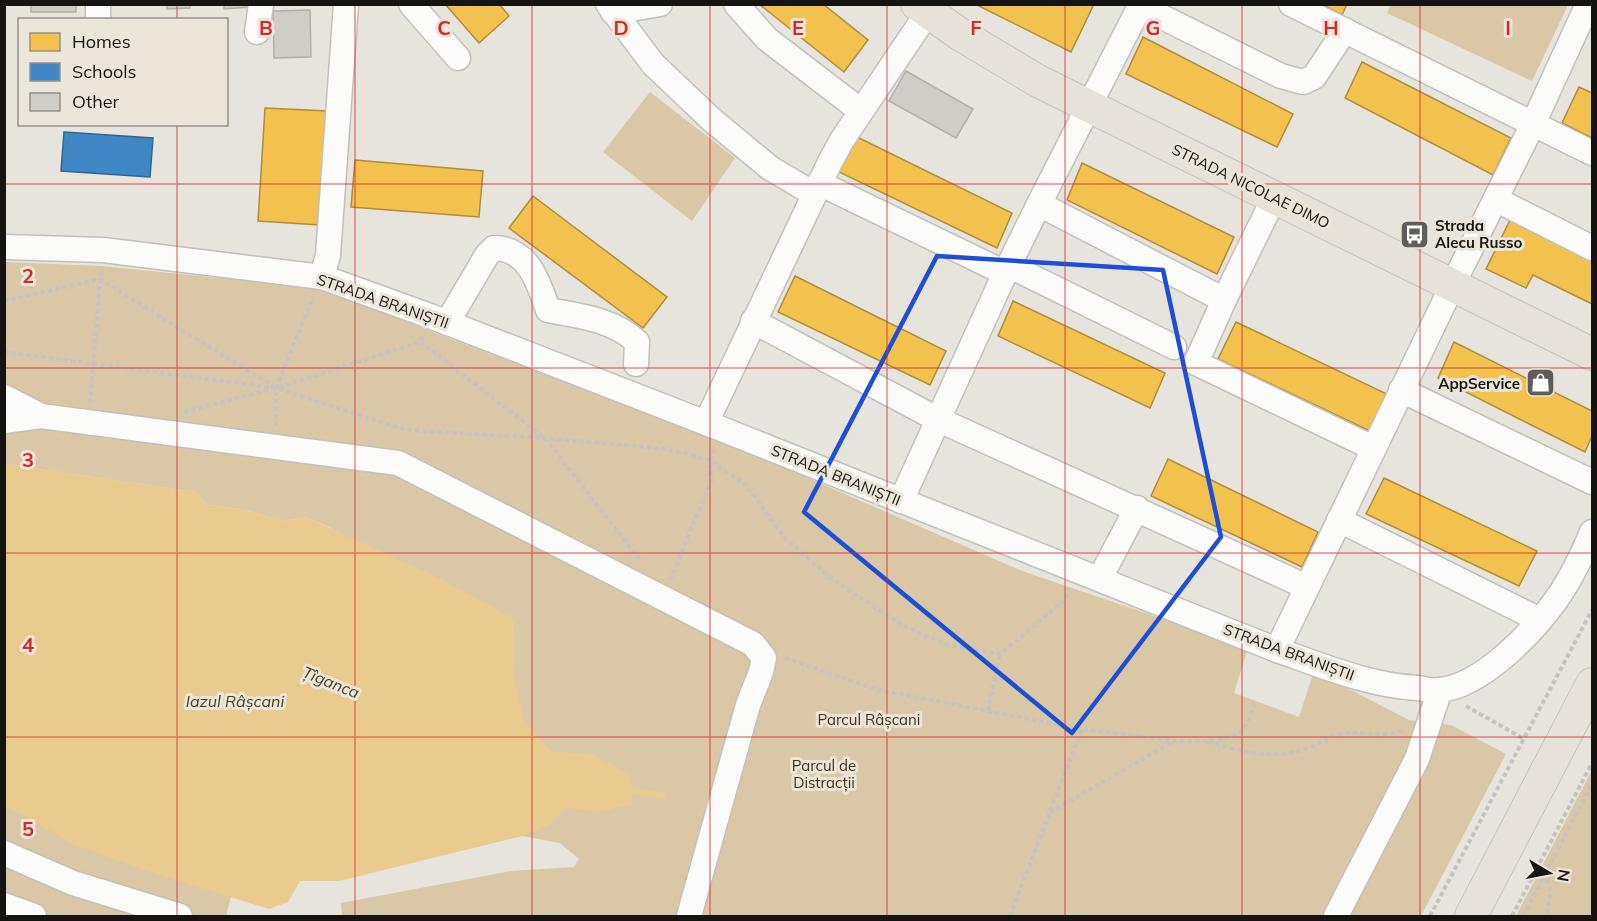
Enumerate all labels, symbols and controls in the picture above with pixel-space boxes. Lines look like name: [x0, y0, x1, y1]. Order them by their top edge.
text: B: [259, 15, 273, 40]
text: C: [437, 15, 451, 40]
text: D: [613, 15, 629, 40]
text: E: [792, 15, 804, 40]
text: F: [970, 15, 982, 40]
text: G: [1146, 15, 1160, 40]
text: H: [1323, 15, 1339, 40]
text: I: [1505, 15, 1511, 40]
legend: [18, 18, 228, 126]
text: Homes: [72, 30, 131, 53]
text: Schools: [72, 60, 137, 83]
text: Other: [72, 90, 120, 113]
street label: STRADA NICOLAE DIMO: [1169, 140, 1333, 232]
place label: Strada Alecu Russo: [1435, 216, 1522, 252]
bus stop icon: Strada Alecu Russo: [1398, 218, 1430, 250]
text: 2: [22, 263, 34, 288]
street label: STRADA BRANIȘTII: [315, 270, 451, 332]
shop icon: AppService: [1525, 367, 1557, 399]
place label: AppService: [1438, 374, 1520, 393]
street label: STRADA BRANIȘTII: [769, 440, 903, 510]
text: 3: [22, 447, 34, 472]
street label: STRADA BRANIȘTII: [1221, 619, 1357, 685]
text: 4: [22, 632, 34, 657]
water label: Țîganca: [300, 662, 363, 703]
water label: Iazul Râșcani: [186, 691, 284, 711]
park label: Parcul Râșcani: [818, 710, 920, 729]
park label: Parcul de Distracții: [792, 756, 856, 792]
text: 5: [22, 816, 34, 841]
north arrow: [1519, 843, 1579, 903]
text: N: [1553, 868, 1575, 883]

